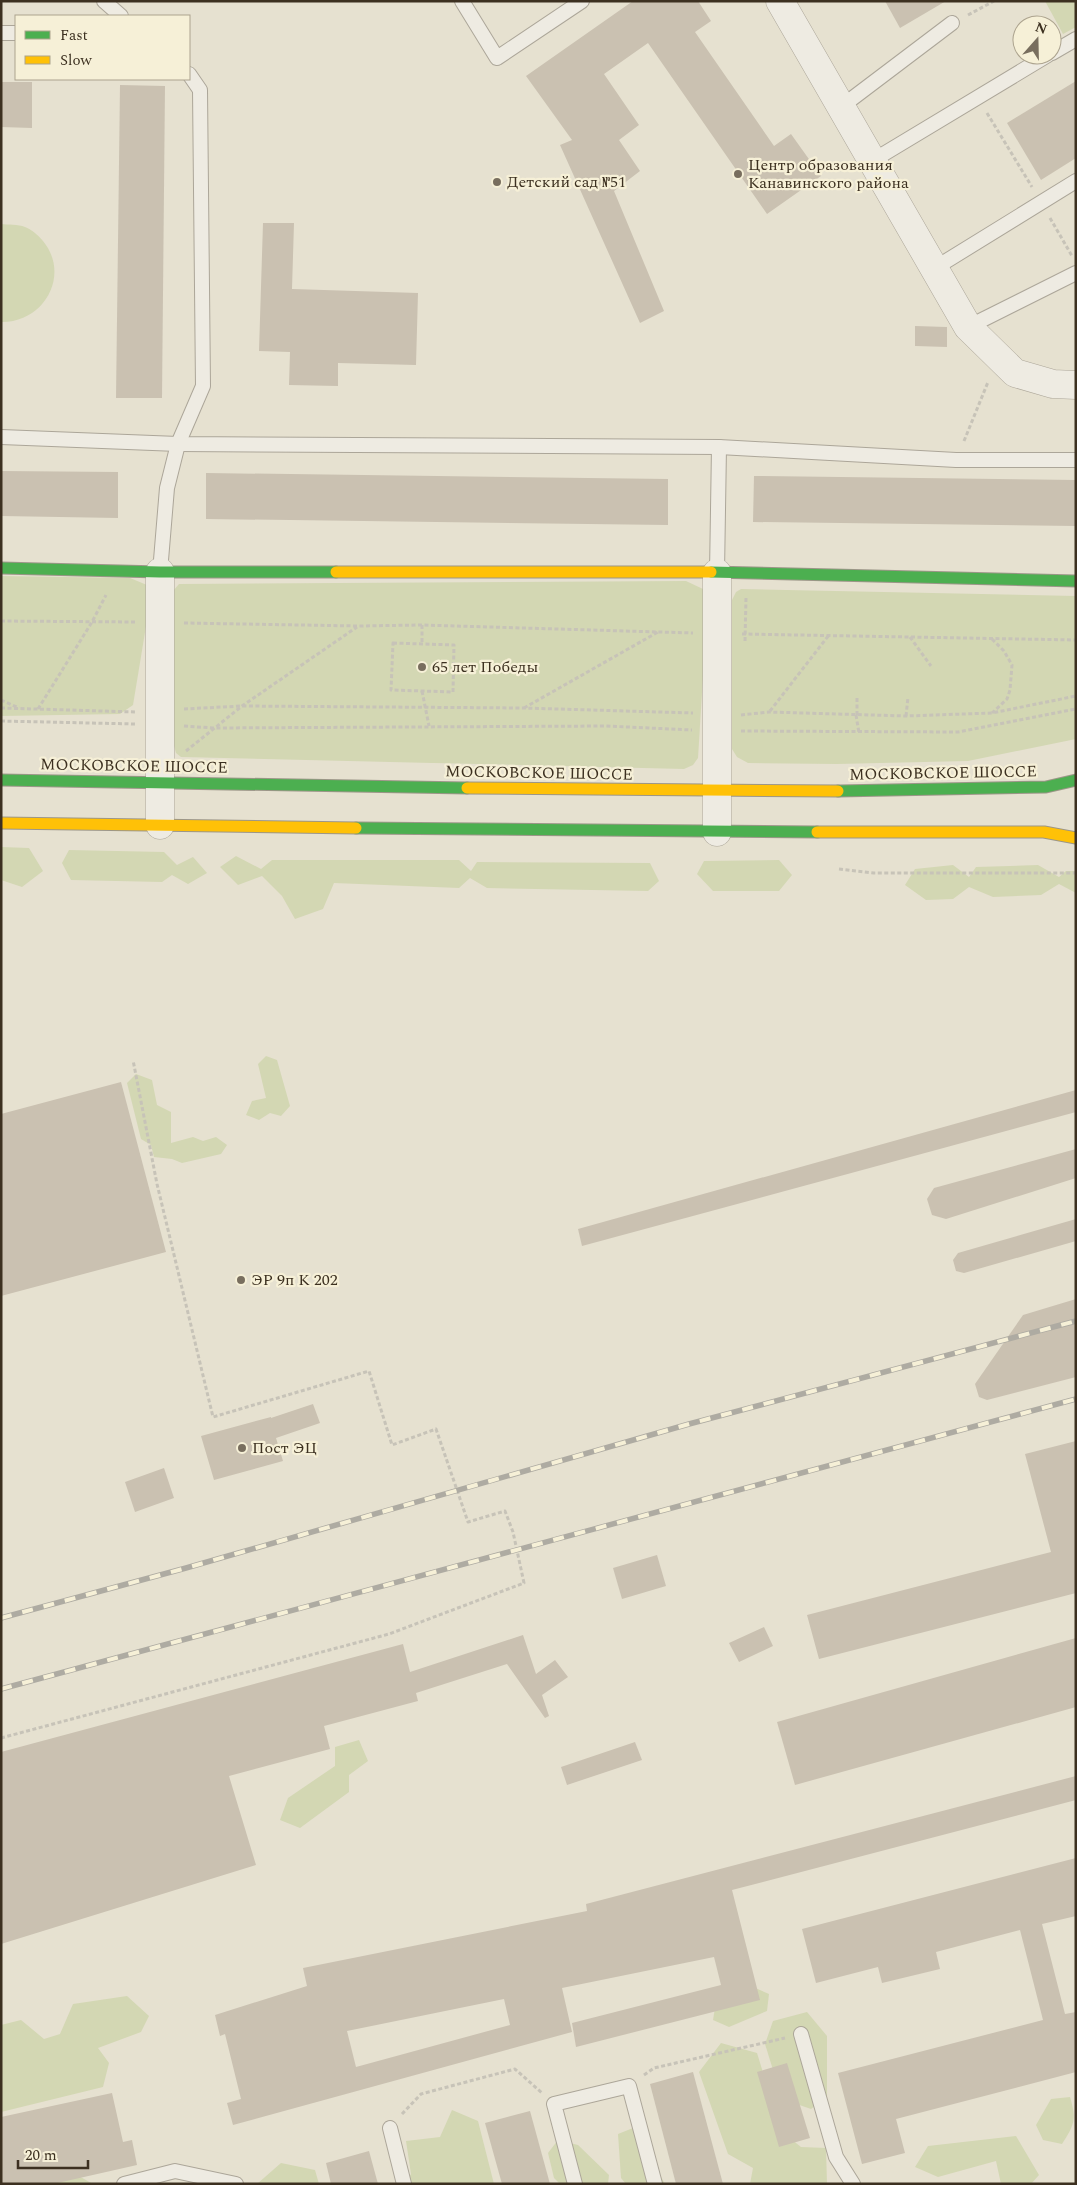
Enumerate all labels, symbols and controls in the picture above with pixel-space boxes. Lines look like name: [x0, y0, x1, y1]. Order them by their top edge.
legend: [15, 15, 190, 80]
north arrow: [1012, 15, 1062, 65]
text: N: [1032, 16, 1050, 40]
text: Fast: [60, 24, 88, 47]
text: Slow: [60, 49, 92, 72]
place label: Центр образования Канавинского района: [748, 153, 909, 195]
marker: Центр образования Канавинского района: [732, 168, 744, 180]
place label: Детский сад №51: [507, 170, 626, 194]
marker: Детский сад №51: [491, 176, 503, 188]
place label: 65 лет Победы: [432, 655, 538, 679]
marker: 65 лет Победы: [416, 661, 428, 673]
street label: МОСКОВСКОЕ ШОССЕ: [40, 752, 228, 780]
street label: МОСКОВСКОЕ ШОССЕ: [445, 759, 633, 787]
street label: МОСКОВСКОЕ ШОССЕ: [849, 759, 1037, 787]
place label: ЭР 9п К 202: [251, 1268, 338, 1292]
marker: ЭР 9п К 202: [235, 1274, 247, 1286]
place label: Пост ЭЦ: [252, 1436, 317, 1460]
marker: Пост ЭЦ: [236, 1442, 248, 1454]
scale bar: [18, 2138, 88, 2170]
text: 20 m: [25, 2144, 57, 2167]

